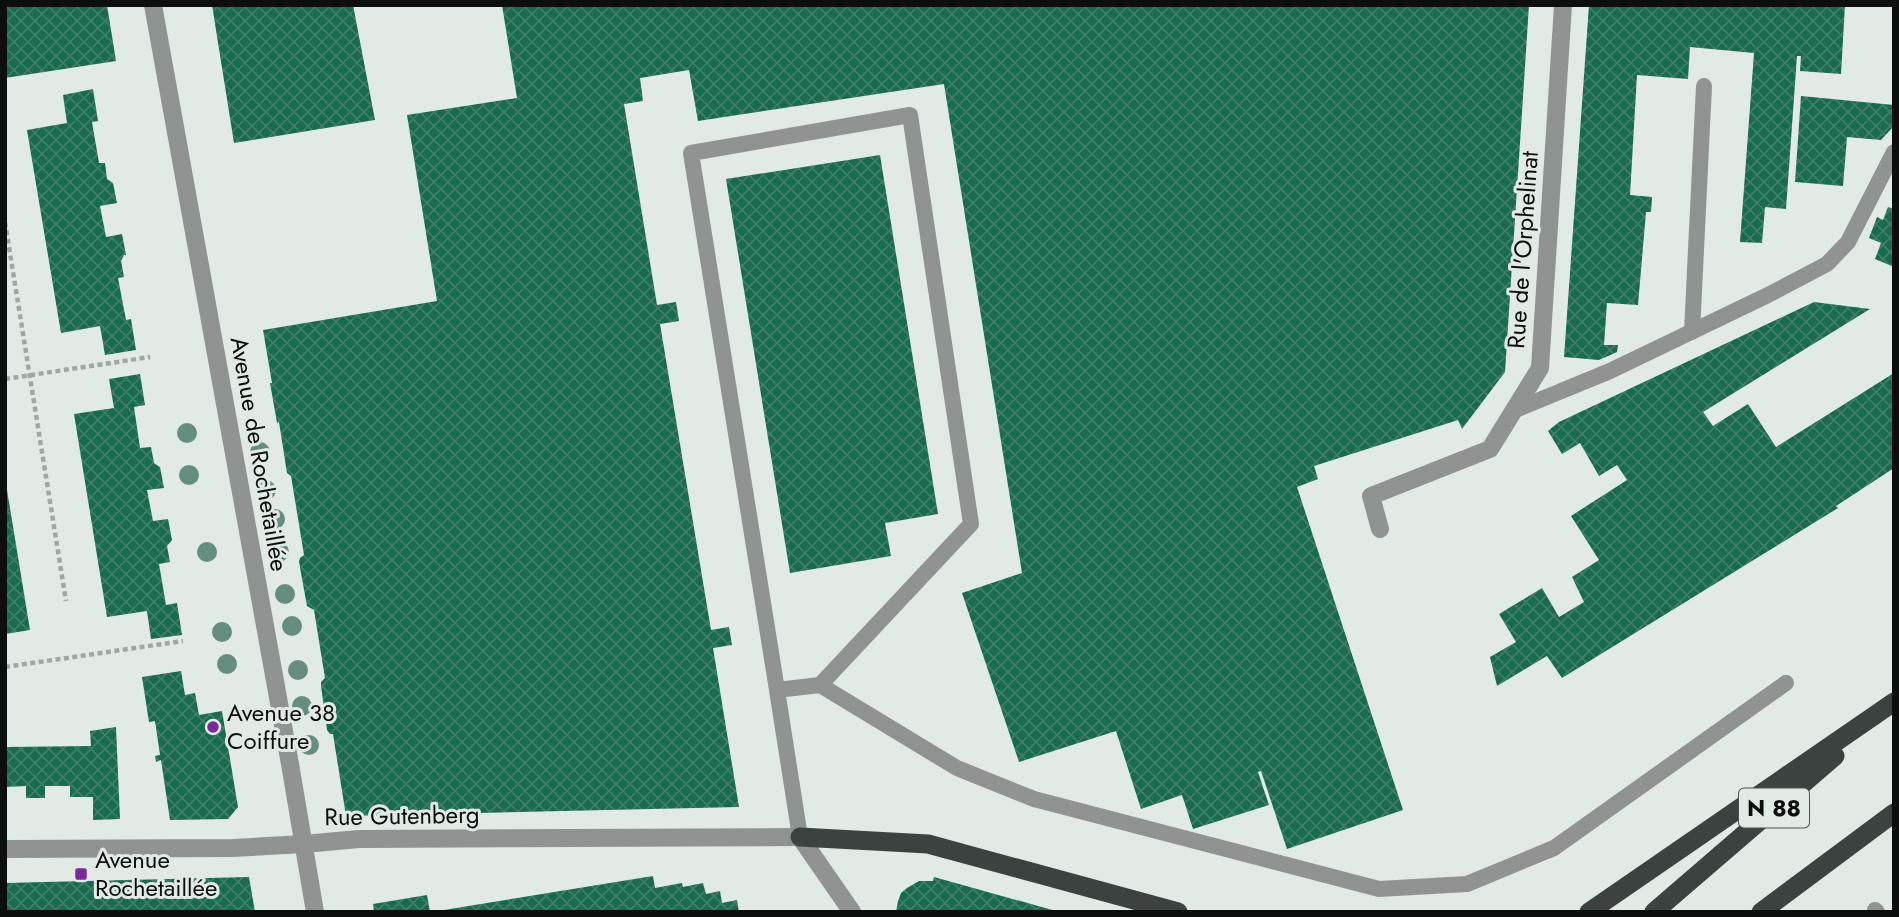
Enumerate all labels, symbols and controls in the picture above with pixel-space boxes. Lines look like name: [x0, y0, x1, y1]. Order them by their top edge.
street label: Rue de l'Orphelinat: [1498, 150, 1547, 350]
street label: Avenue de Rochetaillée: [222, 334, 297, 574]
place label: Avenue 38 Coiffure: [227, 695, 335, 758]
marker: Avenue 38 Coiffure: [205, 719, 221, 735]
road number: N 88: [1739, 788, 1809, 828]
street label: Rue Gutenberg: [324, 797, 480, 834]
place label: Avenue Rochetaillée: [95, 842, 217, 905]
marker: Avenue Rochetaillée: [73, 866, 89, 882]

